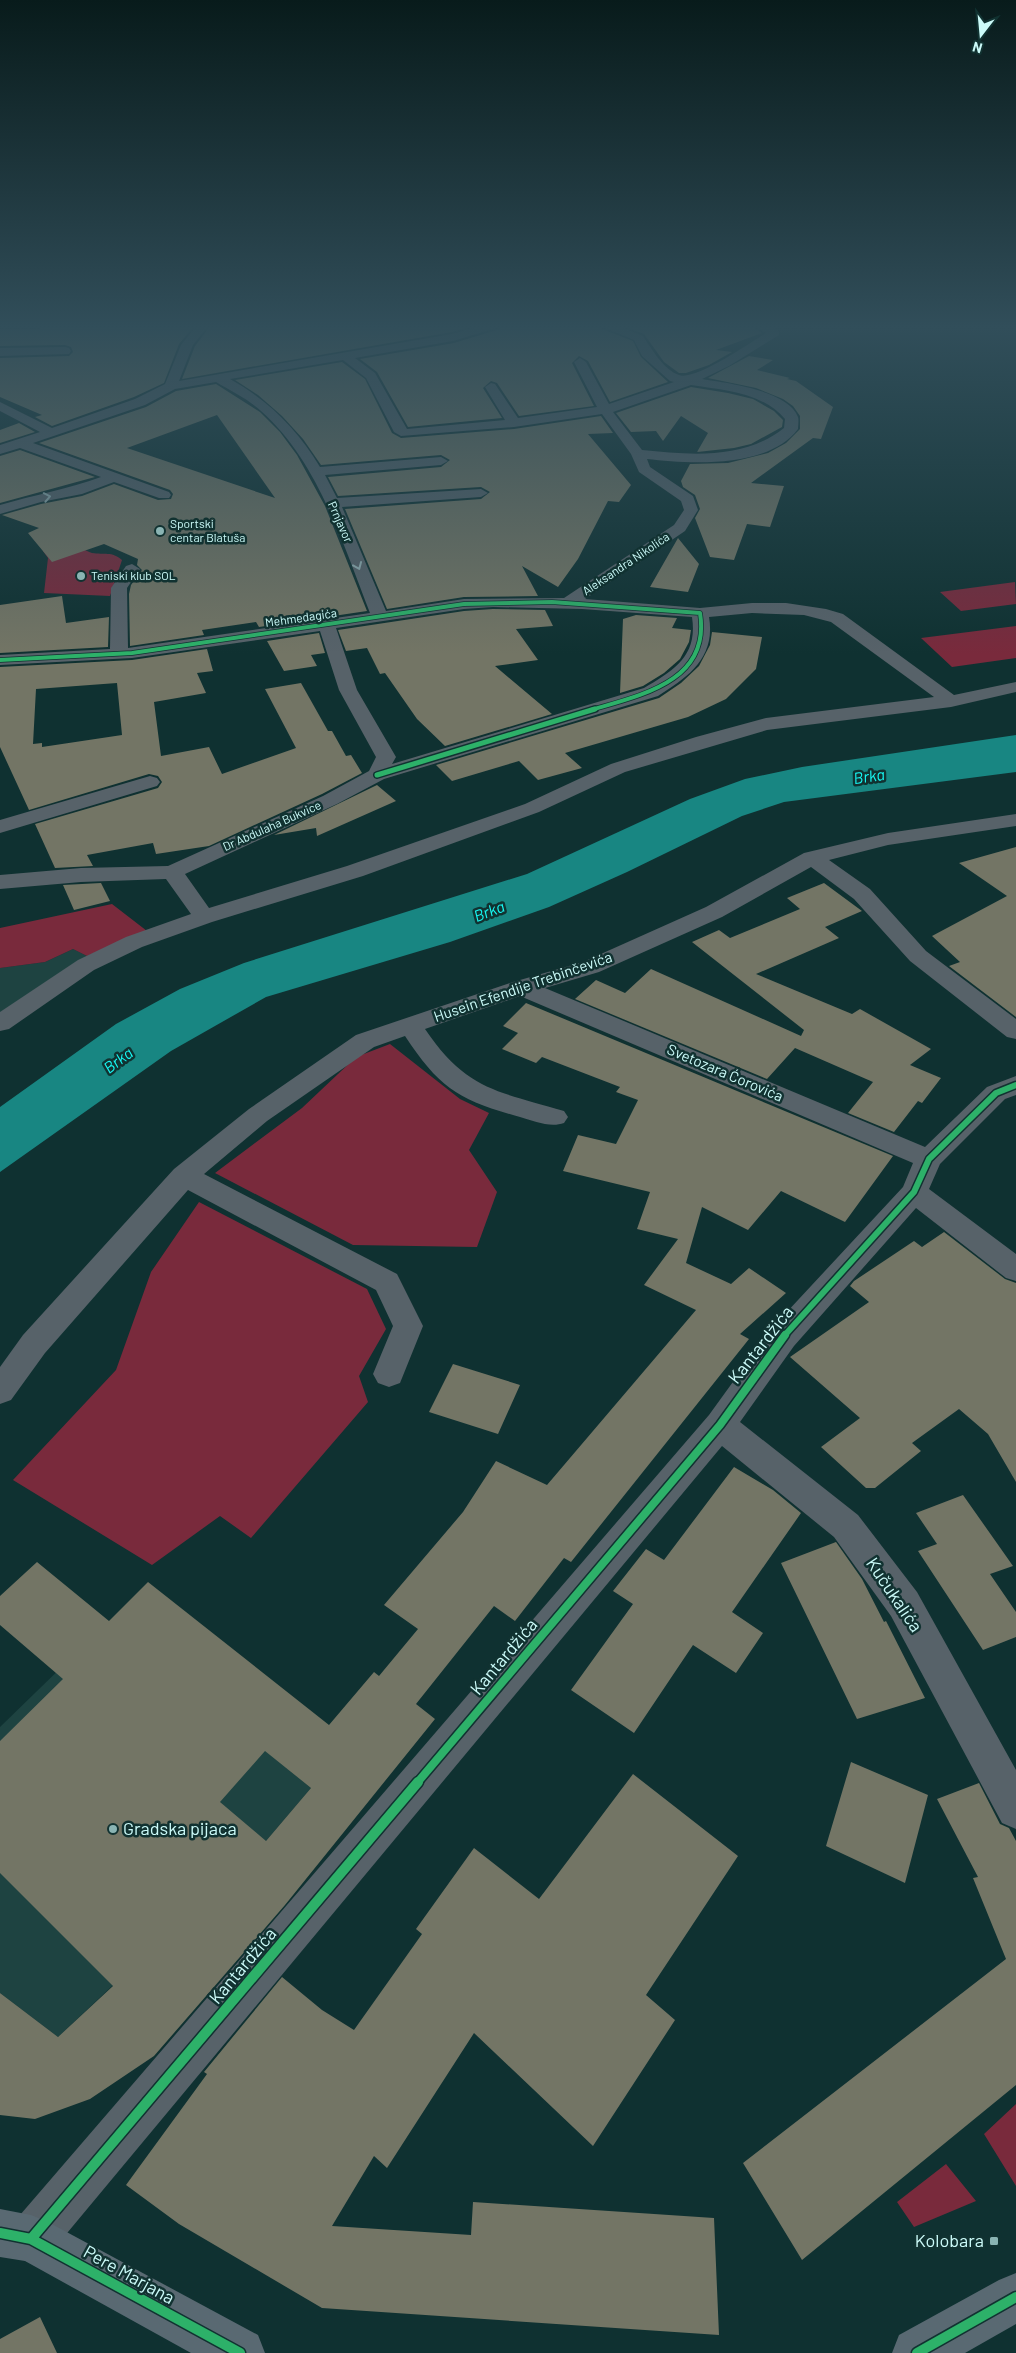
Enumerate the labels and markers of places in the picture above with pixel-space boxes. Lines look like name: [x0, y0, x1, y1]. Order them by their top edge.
place label: Sportski centar Blatuša: [170, 516, 245, 544]
marker: Sportski centar Blatuša: [154, 525, 166, 537]
place label: Teniski klub SOL: [91, 568, 176, 582]
marker: Teniski klub SOL: [75, 570, 87, 582]
place label: Gradska pijaca: [123, 1817, 237, 1839]
marker: Gradska pijaca: [107, 1823, 119, 1835]
place label: Kolobara: [915, 2229, 984, 2251]
marker: Kolobara: [988, 2235, 1000, 2247]

